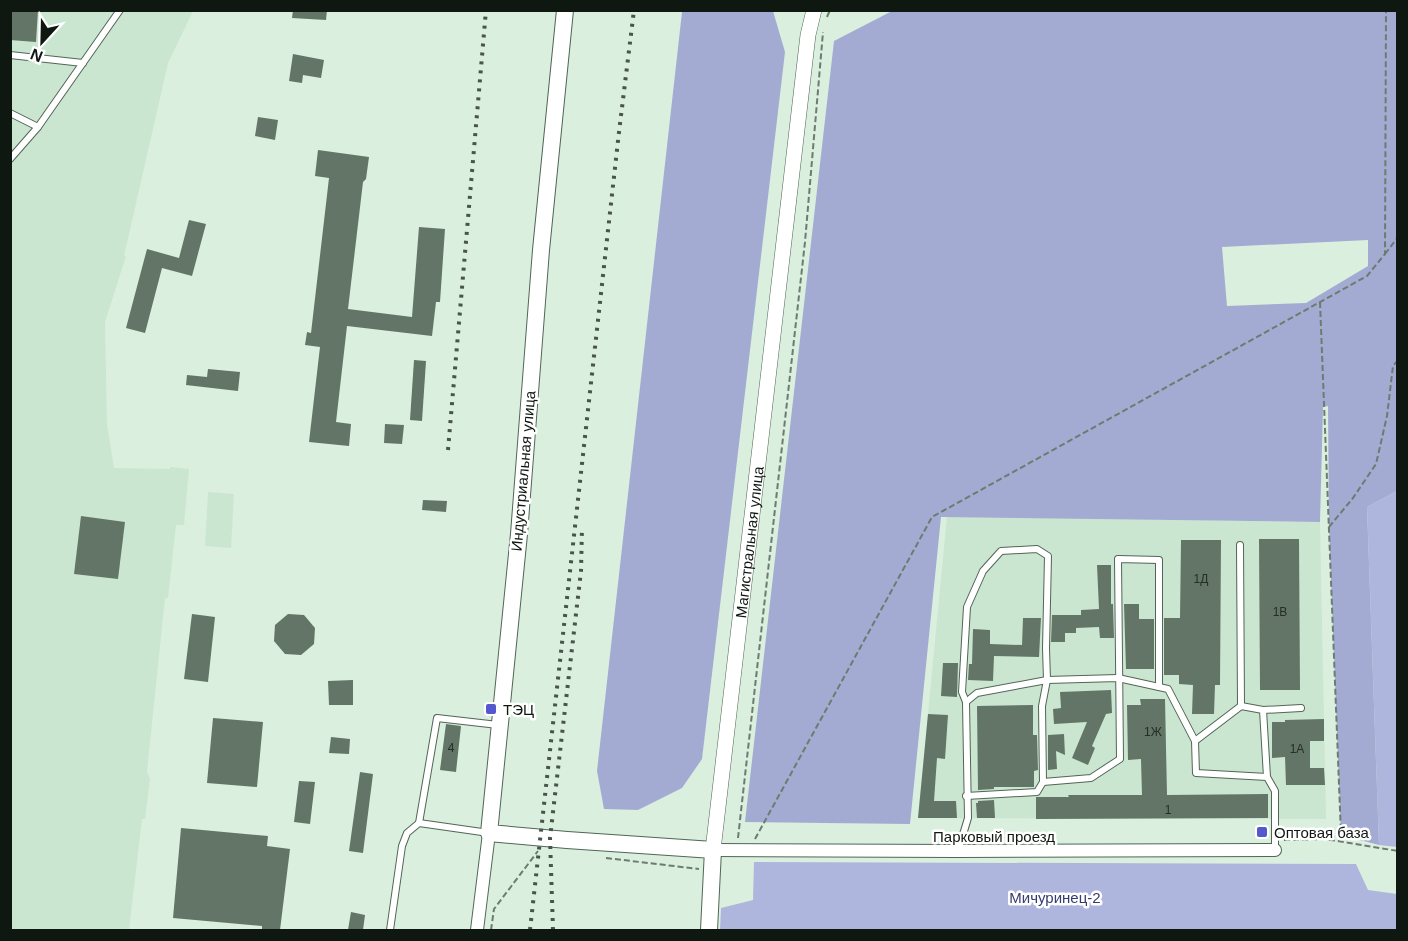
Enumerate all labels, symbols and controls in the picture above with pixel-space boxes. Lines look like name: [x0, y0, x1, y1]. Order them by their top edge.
north arrow: [12, 12, 72, 72]
text: N: [28, 45, 45, 65]
street label: Индустриальная улица: [508, 389, 539, 552]
street label: Магистральная улица: [732, 465, 766, 619]
house number: 1Д: [1194, 572, 1208, 586]
house number: 1В: [1273, 605, 1287, 619]
place label: ТЭЦ: [503, 701, 534, 718]
marker: ТЭЦ: [484, 702, 498, 716]
house number: 1Ж: [1144, 725, 1162, 739]
house number: 4: [448, 741, 455, 755]
house number: 1А: [1290, 742, 1304, 756]
house number: 1: [1165, 803, 1172, 817]
place label: Оптовая база: [1274, 824, 1370, 841]
marker: Оптовая база: [1255, 825, 1269, 839]
street label: Парковый проезд: [933, 828, 1055, 845]
park label: Мичуринец-2: [1009, 889, 1101, 906]

